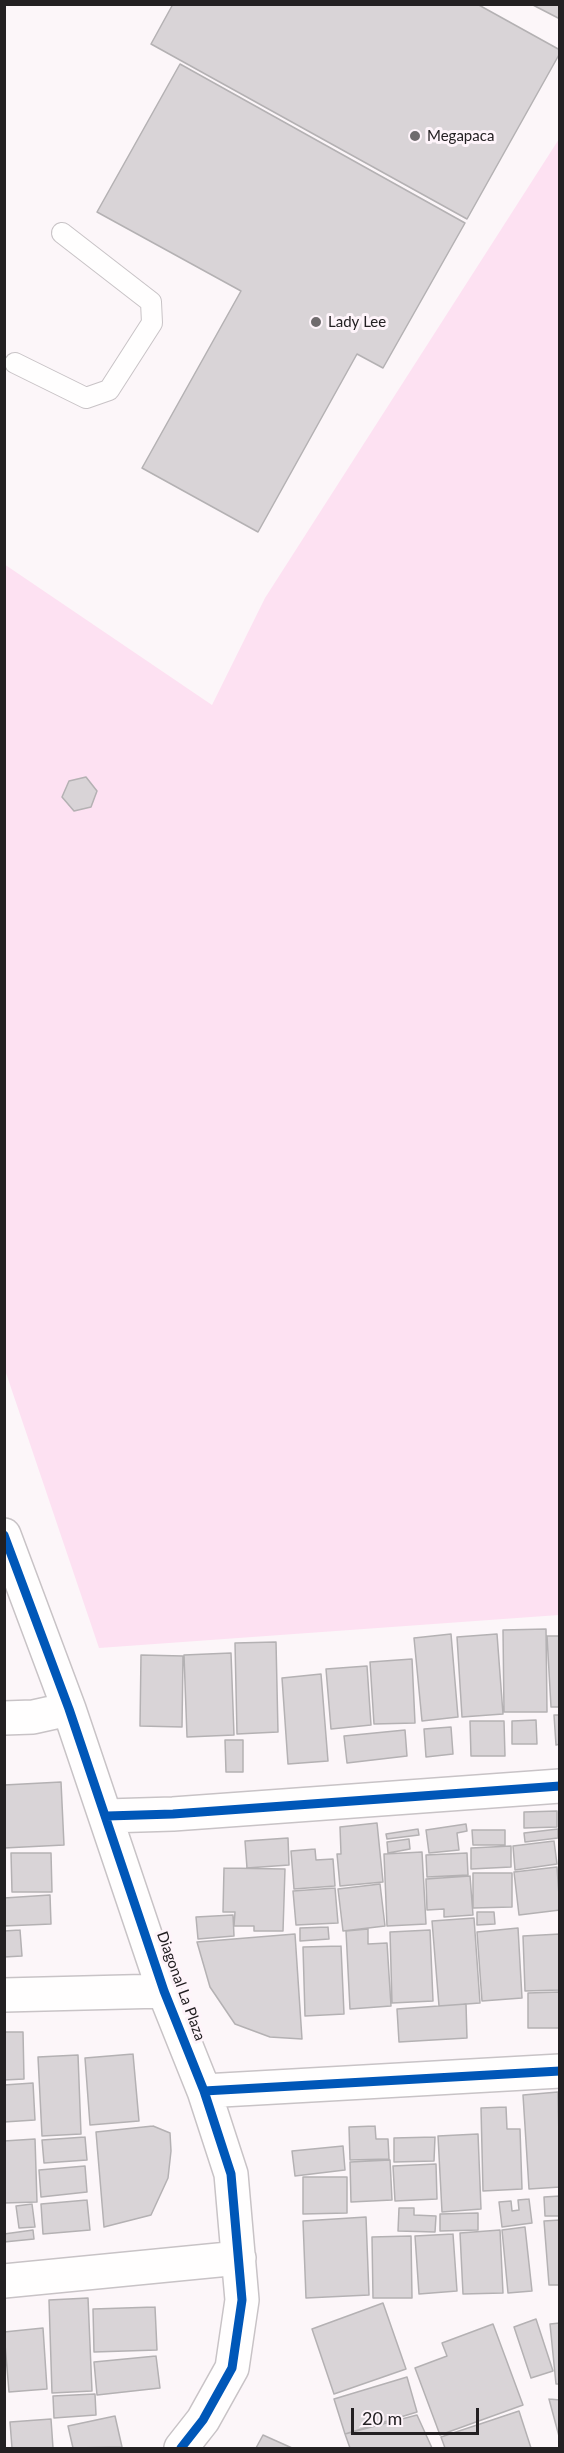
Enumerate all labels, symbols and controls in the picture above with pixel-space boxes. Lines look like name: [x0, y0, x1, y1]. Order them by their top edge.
place label: Megapaca: [427, 127, 494, 145]
marker: Megapaca: [408, 129, 422, 143]
place label: Lady Lee: [328, 313, 386, 331]
marker: Lady Lee: [309, 315, 323, 329]
street label: Diagonal La Plaza: [153, 1929, 209, 2043]
scale bar: [354, 2396, 482, 2434]
text: 20 m: [362, 2407, 402, 2429]

